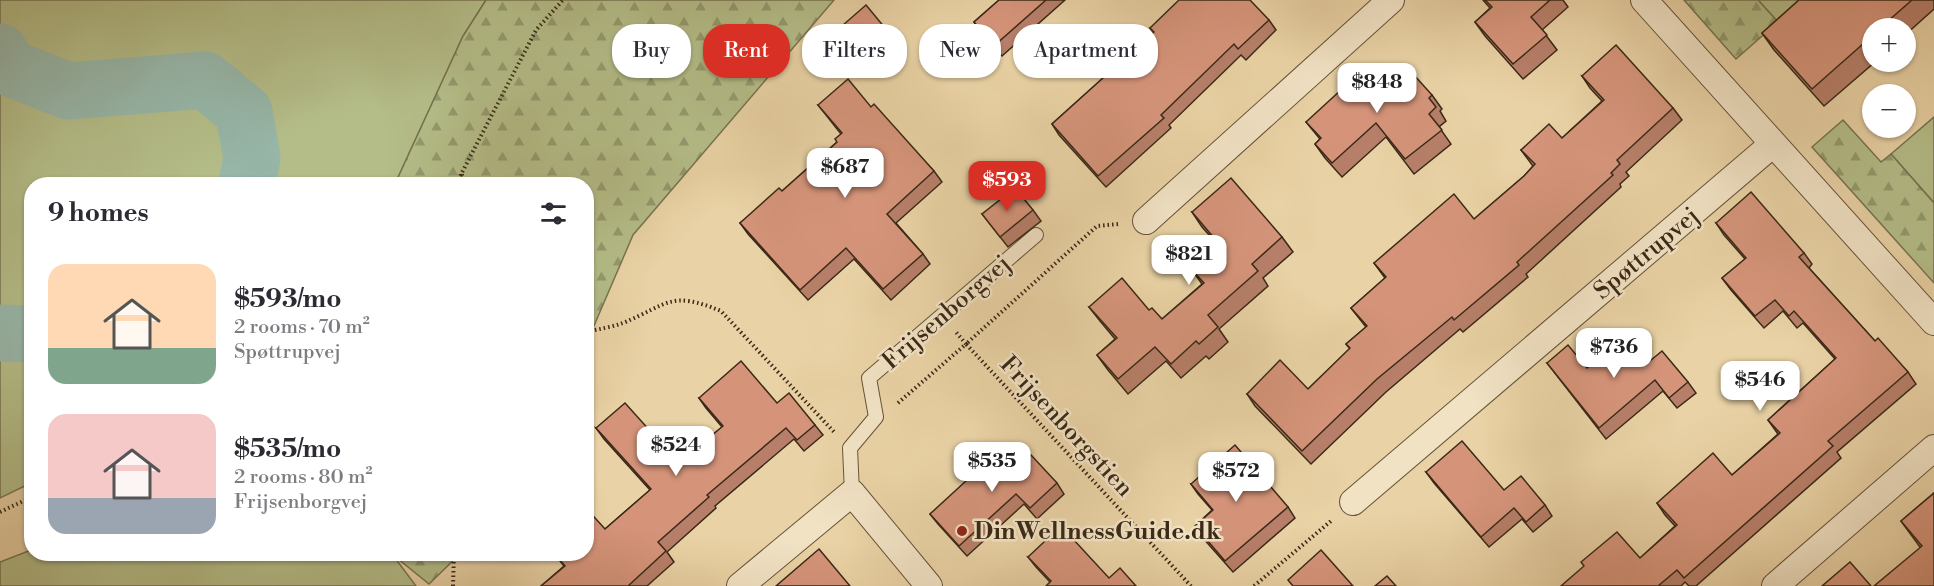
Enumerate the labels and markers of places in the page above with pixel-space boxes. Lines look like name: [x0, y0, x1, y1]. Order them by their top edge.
pin: $848: [1341, 63, 1413, 114]
pin: $687: [809, 148, 881, 199]
pin: $593: [971, 161, 1043, 212]
pin: $821: [1153, 235, 1225, 286]
pin: $736: [1578, 328, 1650, 379]
pin: $546: [1724, 361, 1796, 412]
pin: $524: [640, 426, 712, 477]
pin: $535: [956, 442, 1028, 493]
pin: $572: [1200, 452, 1272, 503]
place label: DinWellnessGuide.dk: [974, 517, 1222, 547]
marker: DinWellnessGuide.dk: [955, 524, 969, 538]

